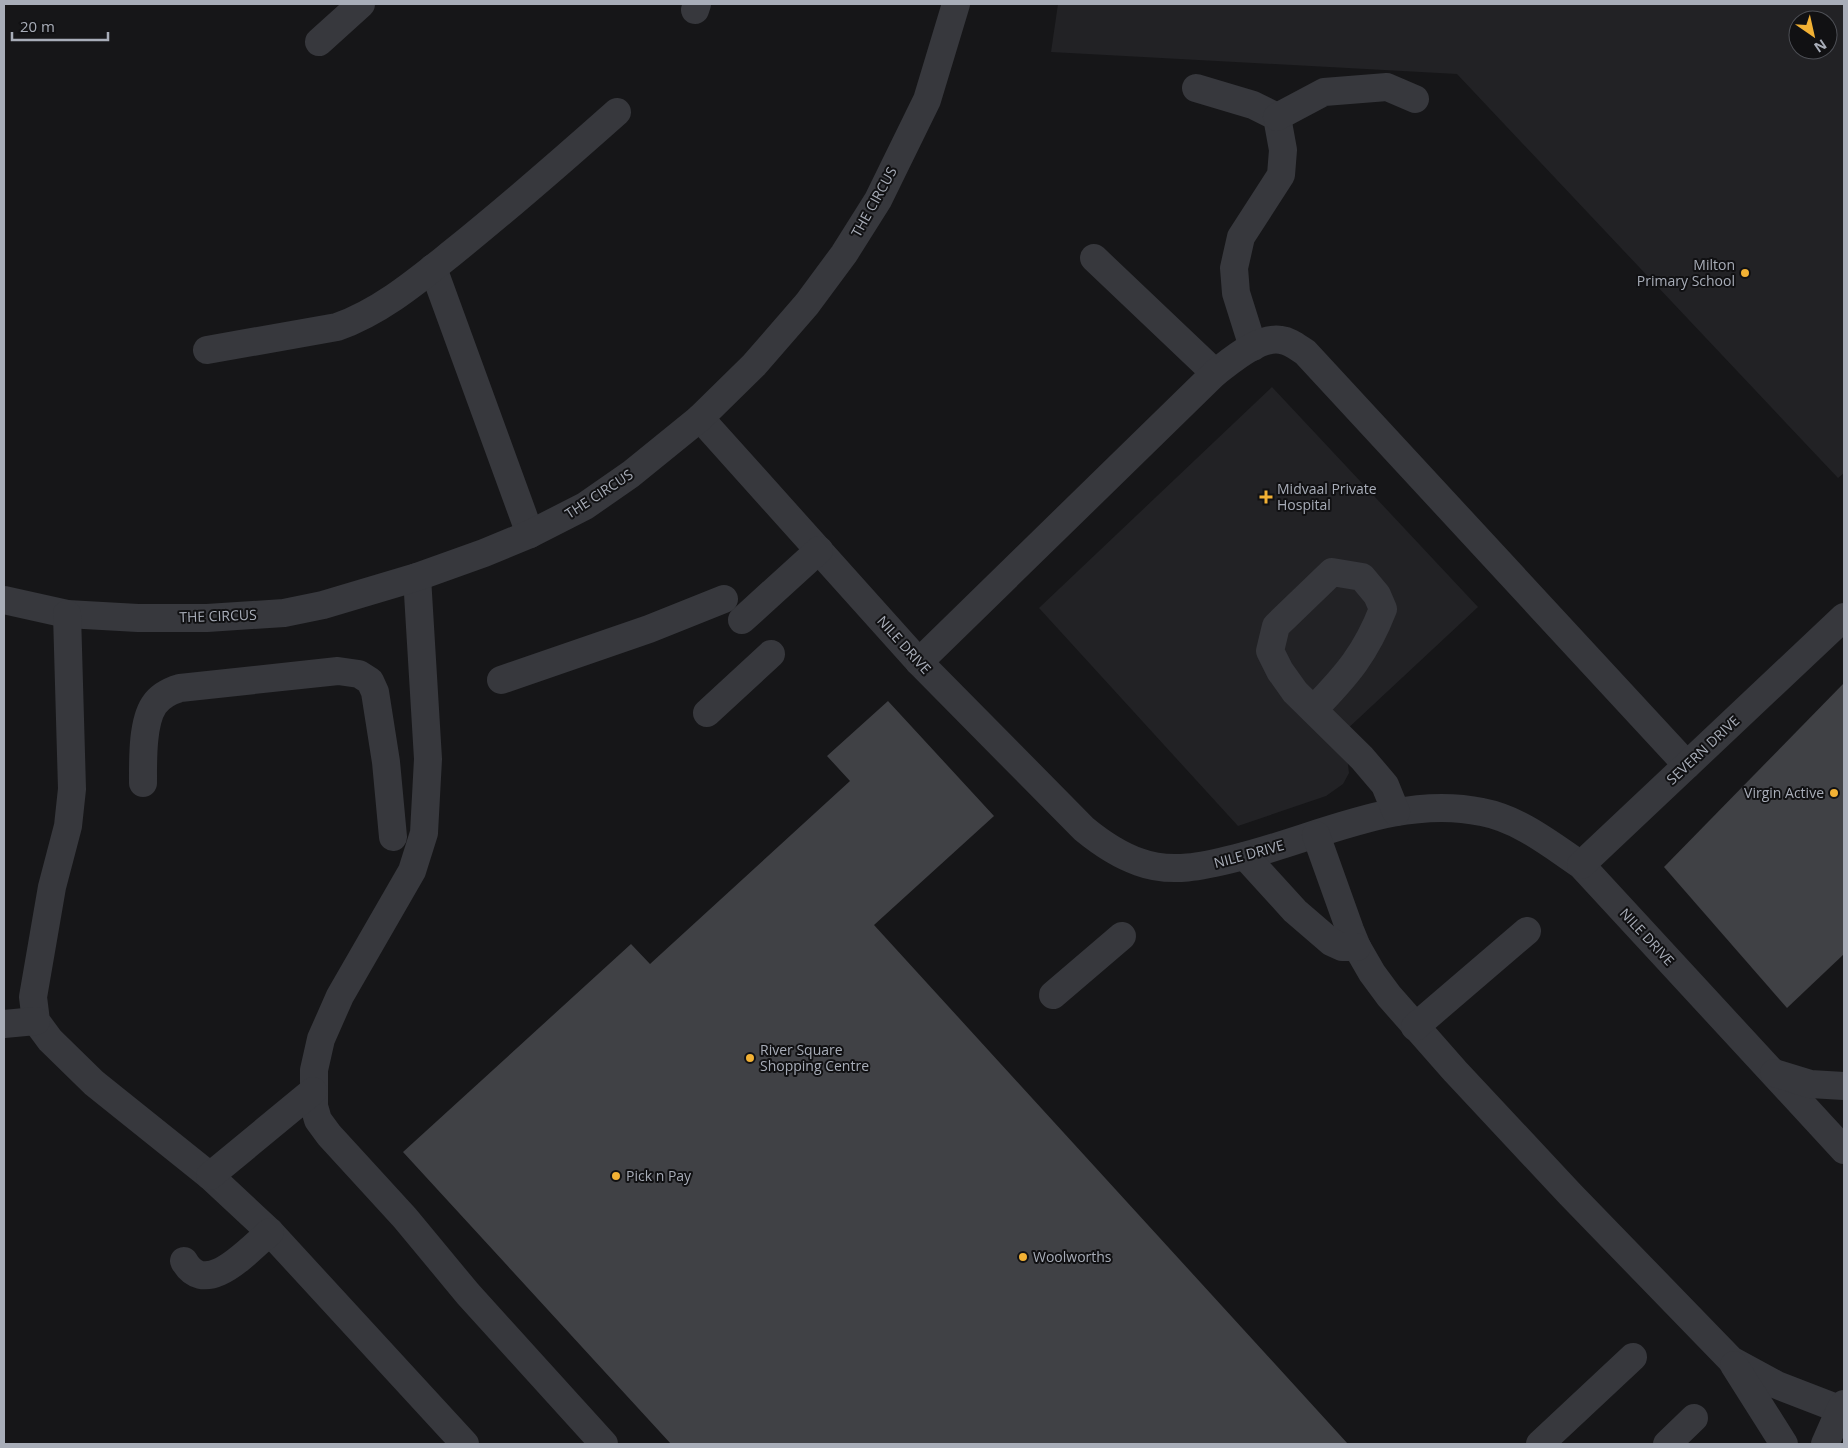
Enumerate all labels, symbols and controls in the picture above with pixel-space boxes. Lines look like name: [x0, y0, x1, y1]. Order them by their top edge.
scale bar: [12, 10, 109, 42]
north arrow: [1788, 10, 1838, 60]
text: 20 m: [20, 16, 55, 36]
text: N: [1811, 35, 1831, 57]
street label: THE CIRCUS: [846, 163, 901, 240]
place label: Milton Primary School: [1637, 255, 1735, 290]
marker: Milton Primary School: [1739, 267, 1751, 279]
street label: THE CIRCUS: [561, 465, 636, 523]
place label: Midvaal Private Hospital: [1277, 479, 1377, 514]
marker: Midvaal Private Hospital: [1259, 490, 1273, 504]
street label: THE CIRCUS: [179, 605, 257, 626]
street label: NILE DRIVE: [873, 612, 936, 678]
street label: SEVERN DRIVE: [1662, 711, 1743, 788]
place label: Virgin Active: [1744, 783, 1824, 802]
marker: Virgin Active: [1828, 787, 1840, 799]
street label: NILE DRIVE: [1212, 835, 1286, 872]
street label: NILE DRIVE: [1616, 904, 1679, 969]
place label: River Square Shopping Centre: [760, 1040, 869, 1075]
marker: River Square Shopping Centre: [744, 1052, 756, 1064]
place label: Pick n Pay: [626, 1166, 692, 1185]
marker: Pick n Pay: [610, 1170, 622, 1182]
place label: Woolworths: [1033, 1247, 1112, 1266]
marker: Woolworths: [1017, 1251, 1029, 1263]

